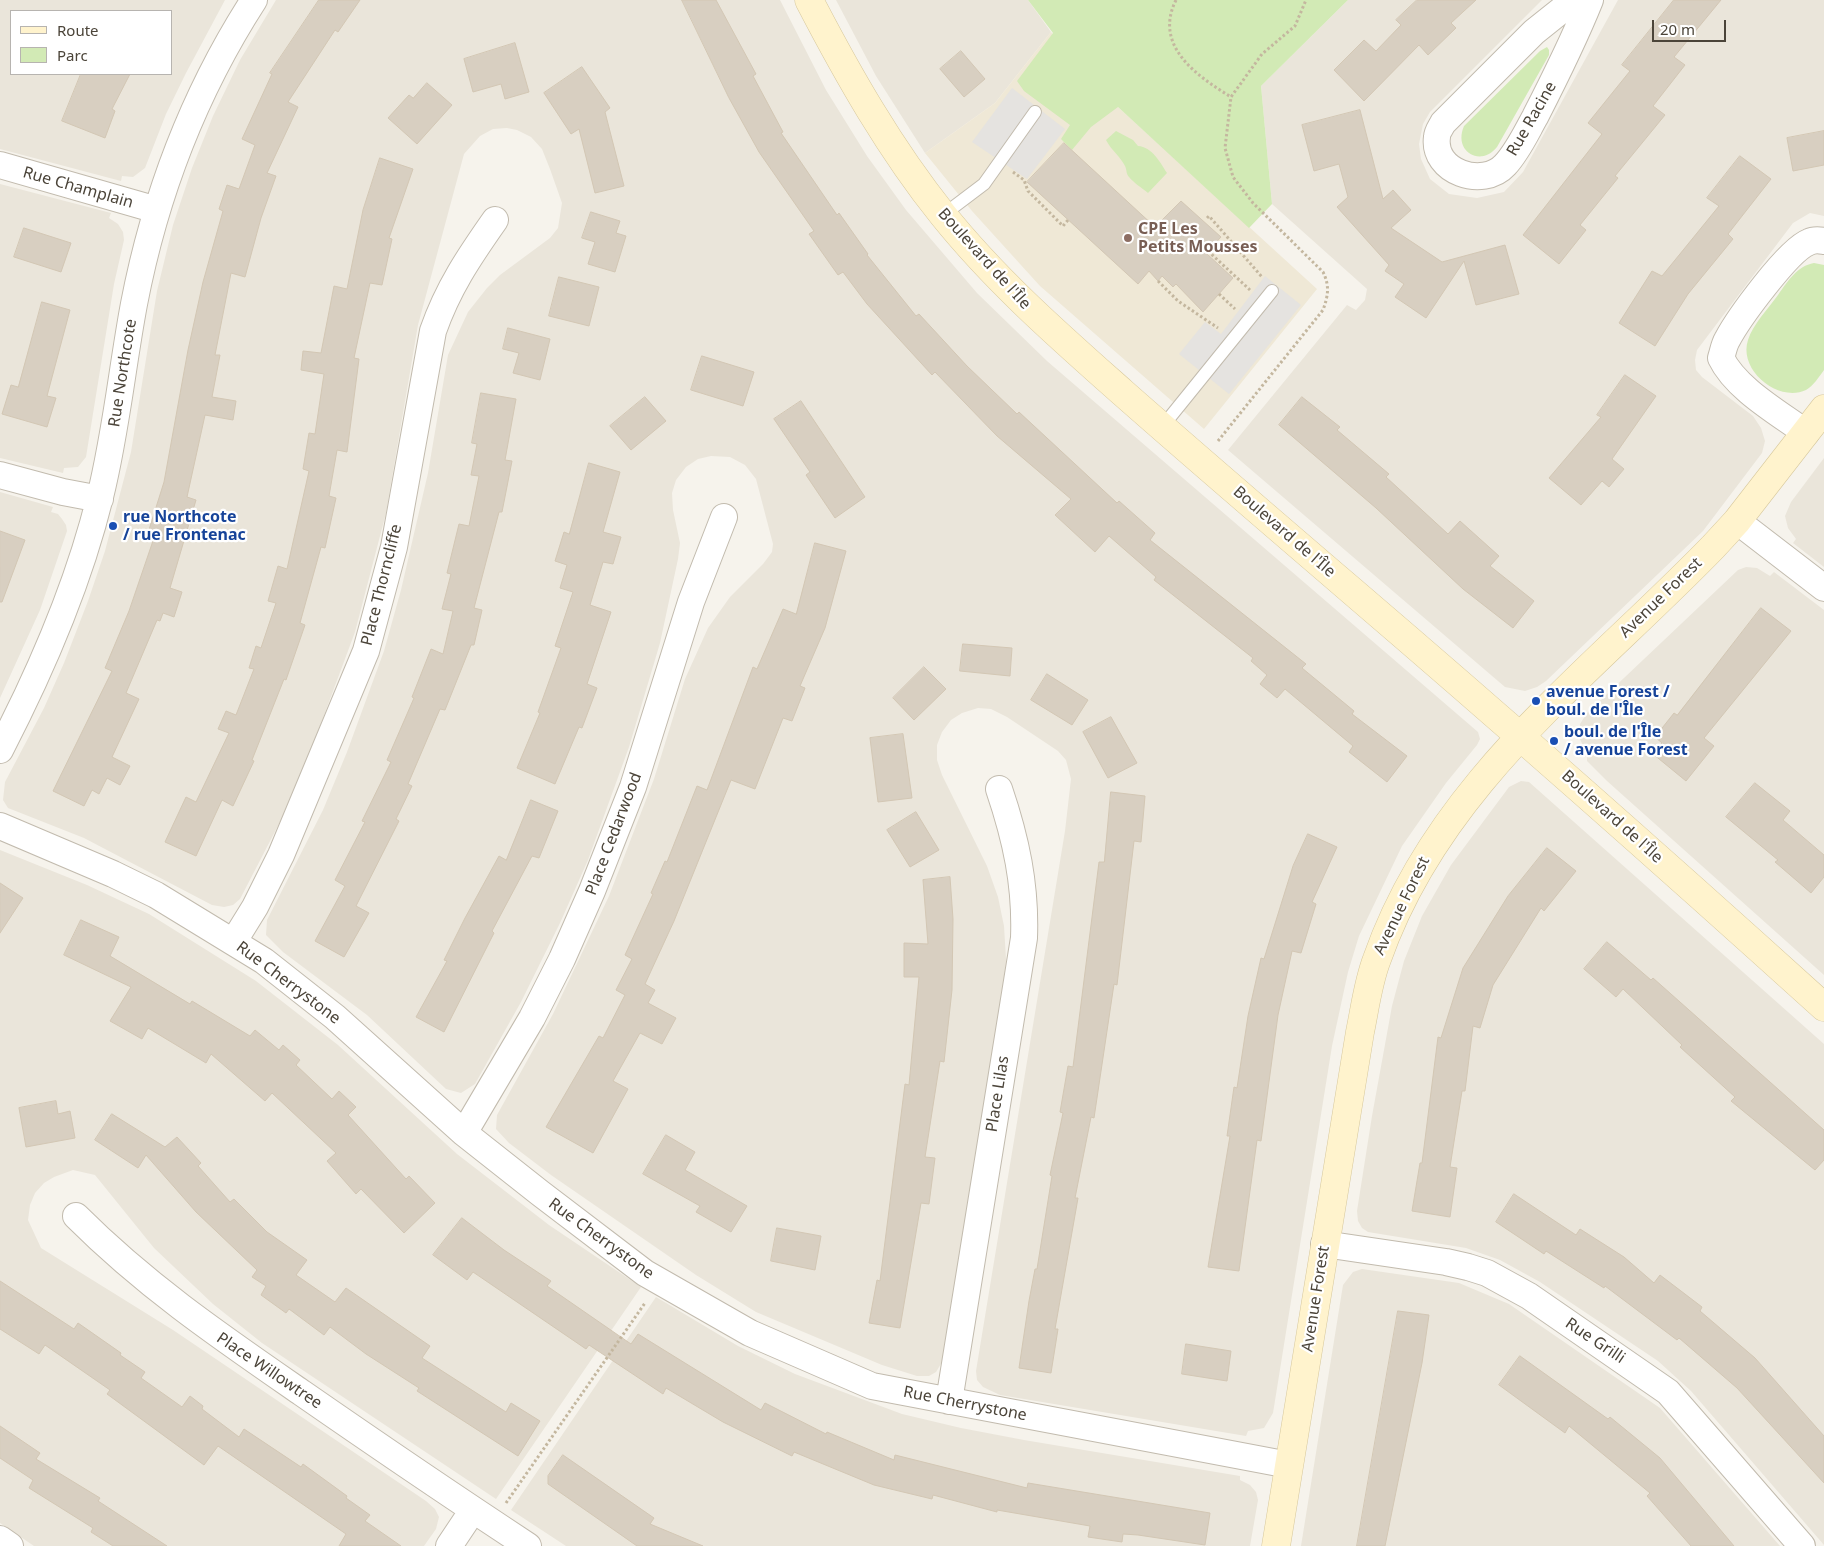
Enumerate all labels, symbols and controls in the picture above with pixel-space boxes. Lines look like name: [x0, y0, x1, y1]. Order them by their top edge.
legend: [10, 10, 172, 75]
scale bar: [1654, 10, 1728, 42]
text: 20 m: [1660, 19, 1695, 39]
text: Route: [57, 20, 99, 40]
text: Parc: [57, 45, 88, 65]
street label: Rue Racine: [1503, 78, 1561, 160]
street label: Rue Champlain: [21, 163, 135, 213]
street label: Boulevard de l'Île: [934, 204, 1034, 314]
place label: CPE Les Petits Mousses: [1138, 219, 1257, 257]
marker: CPE Les Petits Mousses: [1122, 232, 1134, 244]
street label: Rue Northcote: [105, 318, 141, 428]
street label: Boulevard de l'Île: [1229, 482, 1339, 582]
place label: rue Northcote / rue Frontenac: [123, 507, 246, 545]
marker: rue Northcote / rue Frontenac: [107, 520, 119, 532]
street label: Place Thorncliffe: [358, 522, 406, 648]
street label: Avenue Forest: [1616, 554, 1706, 642]
place label: avenue Forest / boul. de l'Île: [1546, 682, 1670, 720]
marker: avenue Forest / boul. de l'Île: [1530, 695, 1542, 707]
place label: boul. de l'Île / avenue Forest: [1564, 722, 1688, 760]
marker: boul. de l'Île / avenue Forest: [1548, 735, 1560, 747]
street label: Boulevard de l'Île: [1557, 767, 1667, 867]
street label: Place Cedarwood: [582, 770, 646, 898]
street label: Avenue Forest: [1370, 854, 1434, 958]
street label: Rue Cherrystone: [232, 938, 344, 1028]
street label: Place Lilas: [983, 1055, 1013, 1133]
street label: Rue Cherrystone: [545, 1194, 657, 1284]
street label: Avenue Forest: [1298, 1245, 1334, 1353]
street label: Rue Grilli: [1562, 1314, 1628, 1368]
street label: Place Willowtree: [213, 1329, 325, 1413]
street label: Rue Cherrystone: [902, 1383, 1028, 1425]

